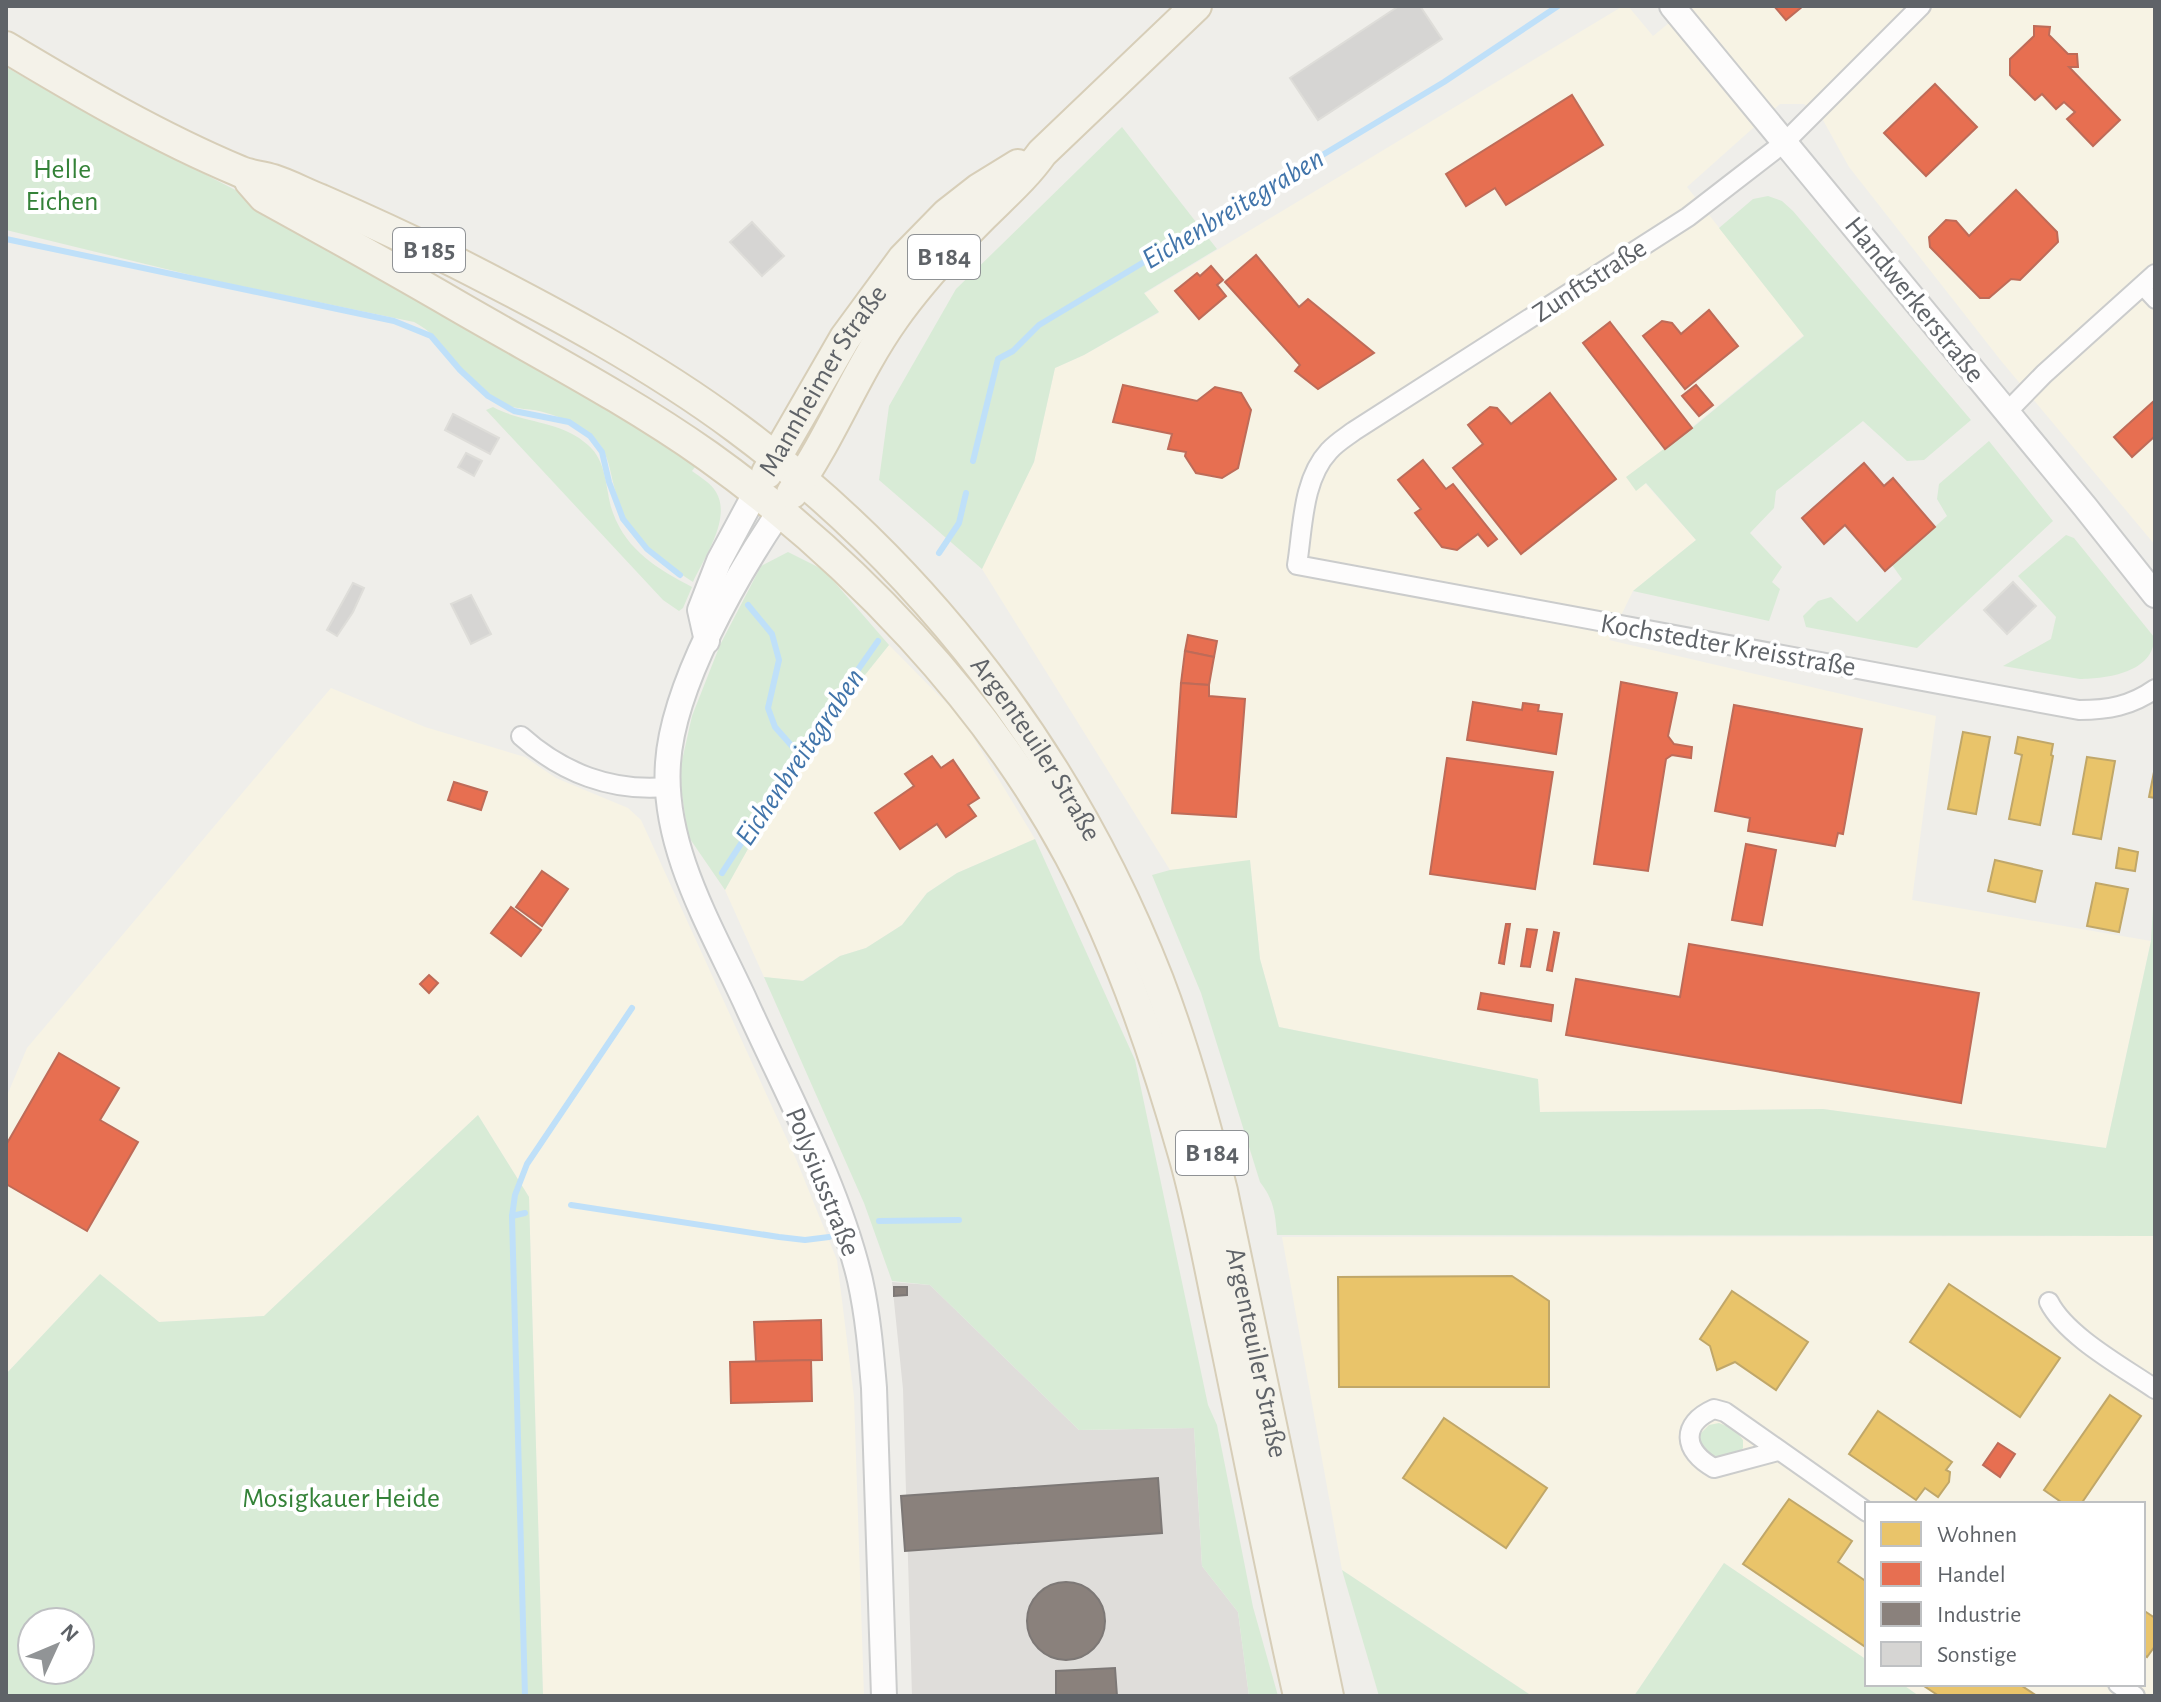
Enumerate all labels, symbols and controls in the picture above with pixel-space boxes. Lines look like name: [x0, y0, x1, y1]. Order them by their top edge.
water label: Eichenbreitegraben: [1137, 143, 1329, 275]
park label: Helle Eichen: [26, 156, 98, 216]
street label: Handwerkerstraße: [1839, 212, 1989, 388]
road number: B 185: [393, 228, 465, 272]
street label: Zunftstraße: [1528, 234, 1652, 328]
road number: B 184: [908, 235, 980, 279]
street label: Mannheimer Straße: [754, 280, 893, 481]
street label: Kochstedter Kreisstraße: [1598, 610, 1858, 682]
street label: Argenteuiler Straße: [965, 652, 1105, 846]
water label: Eichenbreitegraben: [730, 663, 870, 851]
street label: Polysiusstraße: [780, 1104, 864, 1260]
road number: B 184: [1176, 1131, 1248, 1175]
street label: Argenteuiler Straße: [1220, 1245, 1292, 1460]
park label: Mosigkauer Heide: [242, 1485, 440, 1513]
legend: [1865, 1502, 2145, 1686]
text: Wohnen: [1937, 1523, 2017, 1547]
text: Handel: [1937, 1563, 2006, 1587]
text: Industrie: [1937, 1603, 2021, 1627]
north arrow: [16, 1606, 96, 1686]
text: N: [56, 1620, 83, 1646]
text: Sonstige: [1937, 1643, 2017, 1667]

